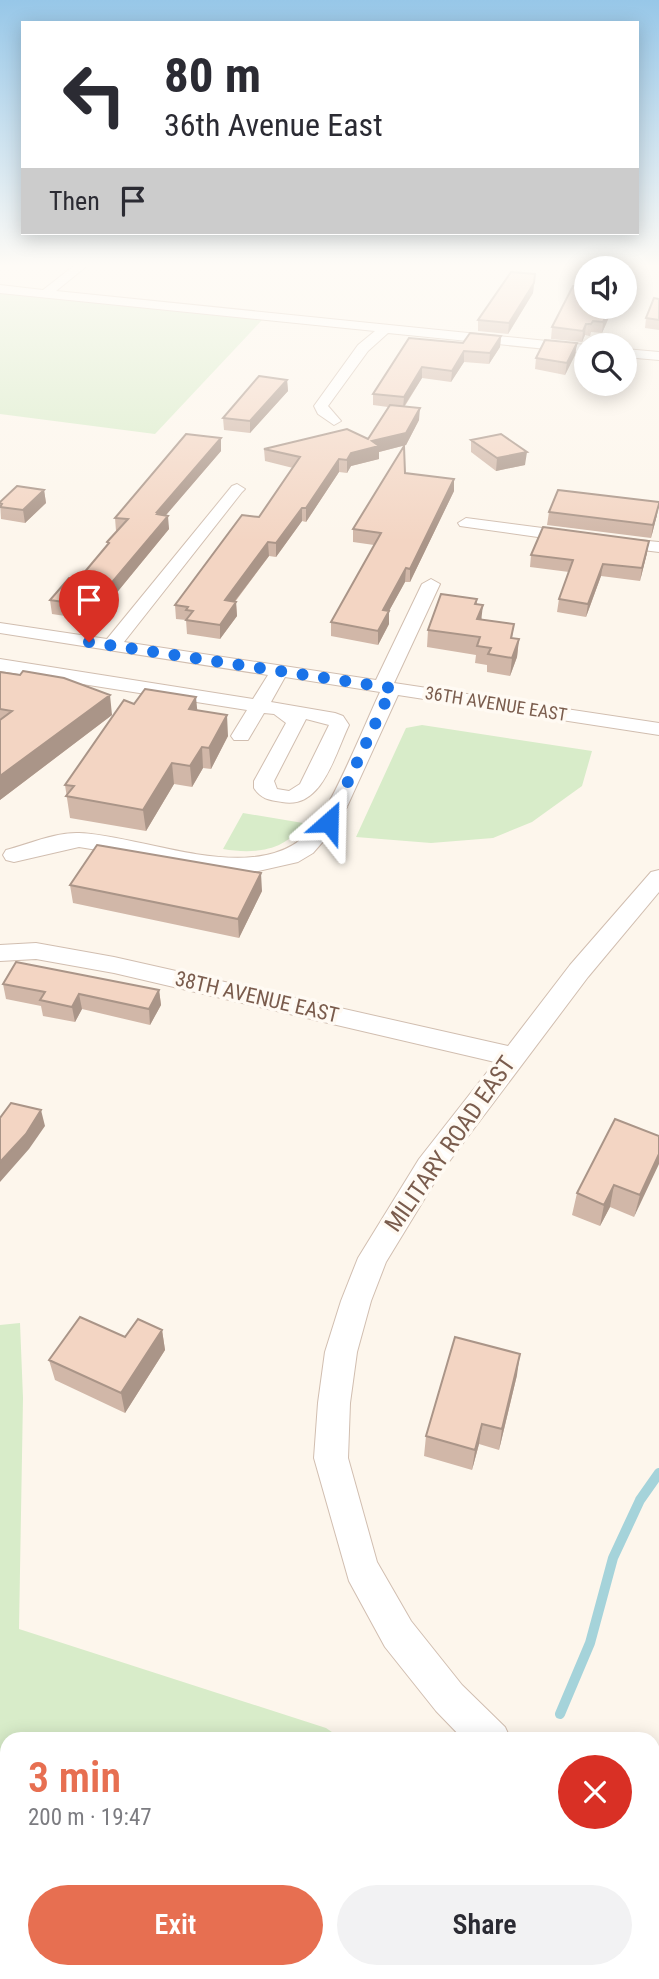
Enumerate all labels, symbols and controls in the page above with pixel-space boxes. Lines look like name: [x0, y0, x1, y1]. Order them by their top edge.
text: 80 m: [164, 47, 261, 104]
icon: left: [49, 49, 140, 140]
text: 36th Avenue East: [164, 106, 383, 144]
icon: arrive: [114, 182, 152, 220]
text: Then: [49, 186, 100, 216]
map controls: [574, 256, 637, 396]
button: sound: [574, 256, 637, 319]
button: search: [574, 333, 637, 396]
pin: [59, 570, 119, 642]
icon: arrive: [70, 581, 108, 619]
street label: 36TH AVENUE EAST: [424, 682, 569, 725]
position arrow: [292, 785, 366, 859]
street label: 38TH AVENUE EAST: [173, 966, 341, 1028]
street label: MILITARY ROAD EAST: [379, 1051, 521, 1237]
text: 3 min: [28, 1753, 121, 1802]
button: close: [558, 1755, 632, 1829]
text: 200 m · 19:47: [28, 1804, 152, 1831]
button: Exit: [28, 1885, 323, 1965]
button: Share: [337, 1885, 632, 1965]

